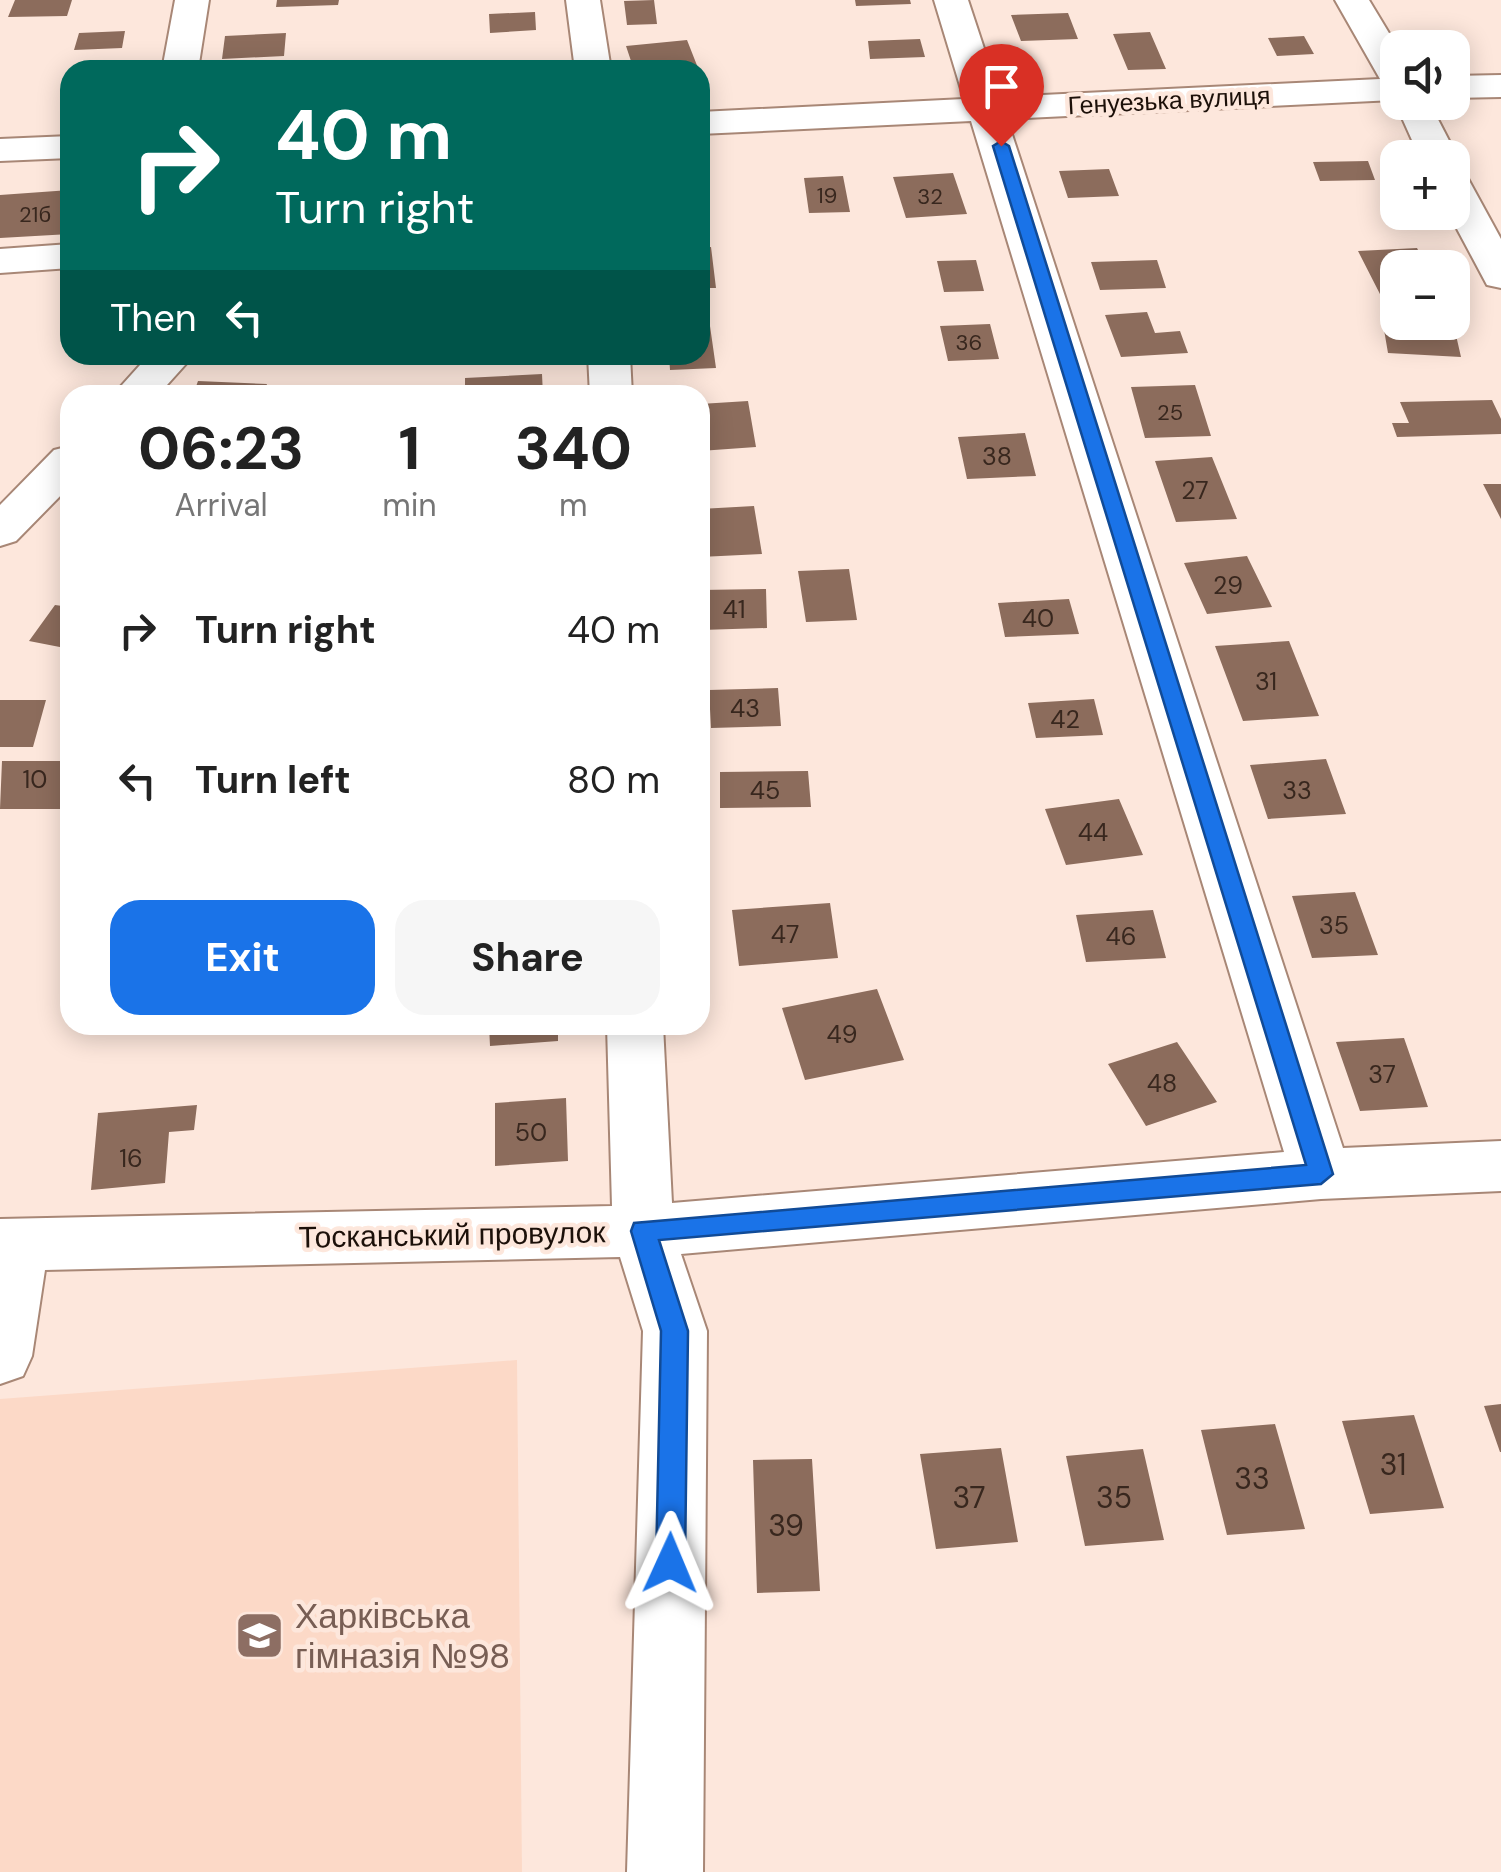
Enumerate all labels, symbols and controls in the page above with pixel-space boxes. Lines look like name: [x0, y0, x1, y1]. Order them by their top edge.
map controls: [1380, 30, 1470, 340]
button: sound: [1380, 30, 1470, 120]
pin: [959, 44, 1044, 147]
icon: arrive: [974, 59, 1029, 114]
street label: Генуезька вулиця: [1067, 79, 1271, 122]
text: 40 m: [275, 90, 452, 181]
icon: right: [110, 100, 240, 230]
button: +: [1380, 140, 1470, 230]
text: Turn right: [275, 178, 474, 237]
house number: 19: [817, 181, 837, 210]
house number: 32: [917, 182, 943, 211]
house number: 21б: [19, 200, 51, 229]
button: −: [1380, 250, 1470, 340]
icon: left: [217, 290, 272, 345]
text: Then: [110, 293, 197, 343]
house number: 36: [956, 328, 982, 357]
house number: 25: [1157, 398, 1183, 427]
text: 06:23: [138, 409, 304, 488]
text: 1: [399, 409, 420, 488]
text: 340: [515, 409, 632, 488]
house number: 38: [982, 440, 1012, 473]
house number: 27: [1181, 474, 1209, 507]
text: Arrival: [174, 484, 268, 526]
text: min: [382, 484, 437, 526]
text: m: [559, 484, 588, 526]
house number: 29: [1213, 569, 1243, 602]
house number: 41: [723, 593, 745, 626]
house number: 40: [1022, 602, 1054, 635]
icon: right: [110, 603, 165, 658]
text: Turn right: [195, 605, 376, 655]
text: 40 m: [567, 605, 660, 655]
house number: 31: [1255, 665, 1277, 698]
house number: 43: [730, 692, 760, 725]
house number: 42: [1050, 703, 1080, 736]
icon: left: [110, 753, 165, 808]
text: Turn left: [195, 755, 351, 805]
text: 80 m: [567, 755, 660, 805]
house number: 10: [23, 763, 47, 796]
house number: 45: [750, 774, 780, 807]
house number: 33: [1282, 774, 1312, 807]
house number: 44: [1078, 816, 1108, 849]
button: Exit: [110, 900, 375, 1015]
button: Share: [395, 900, 660, 1015]
house number: 35: [1319, 909, 1349, 942]
house number: 47: [771, 918, 799, 951]
house number: 46: [1106, 920, 1136, 953]
house number: 49: [827, 1018, 857, 1051]
house number: 37: [1368, 1058, 1396, 1091]
house number: 48: [1147, 1067, 1177, 1100]
house number: 50: [515, 1116, 547, 1149]
house number: 16: [119, 1142, 143, 1175]
street label: Тосканський провулок: [298, 1212, 607, 1257]
house number: 31: [1380, 1445, 1406, 1484]
house number: 33: [1234, 1459, 1270, 1498]
house number: 37: [952, 1478, 986, 1517]
house number: 35: [1096, 1478, 1132, 1517]
house number: 39: [768, 1506, 804, 1545]
position arrow: [618, 1511, 722, 1615]
place label: Харківська гімназія №98: [295, 1593, 510, 1679]
school or university icon: Харківська гімназія №98: [234, 1610, 286, 1662]

